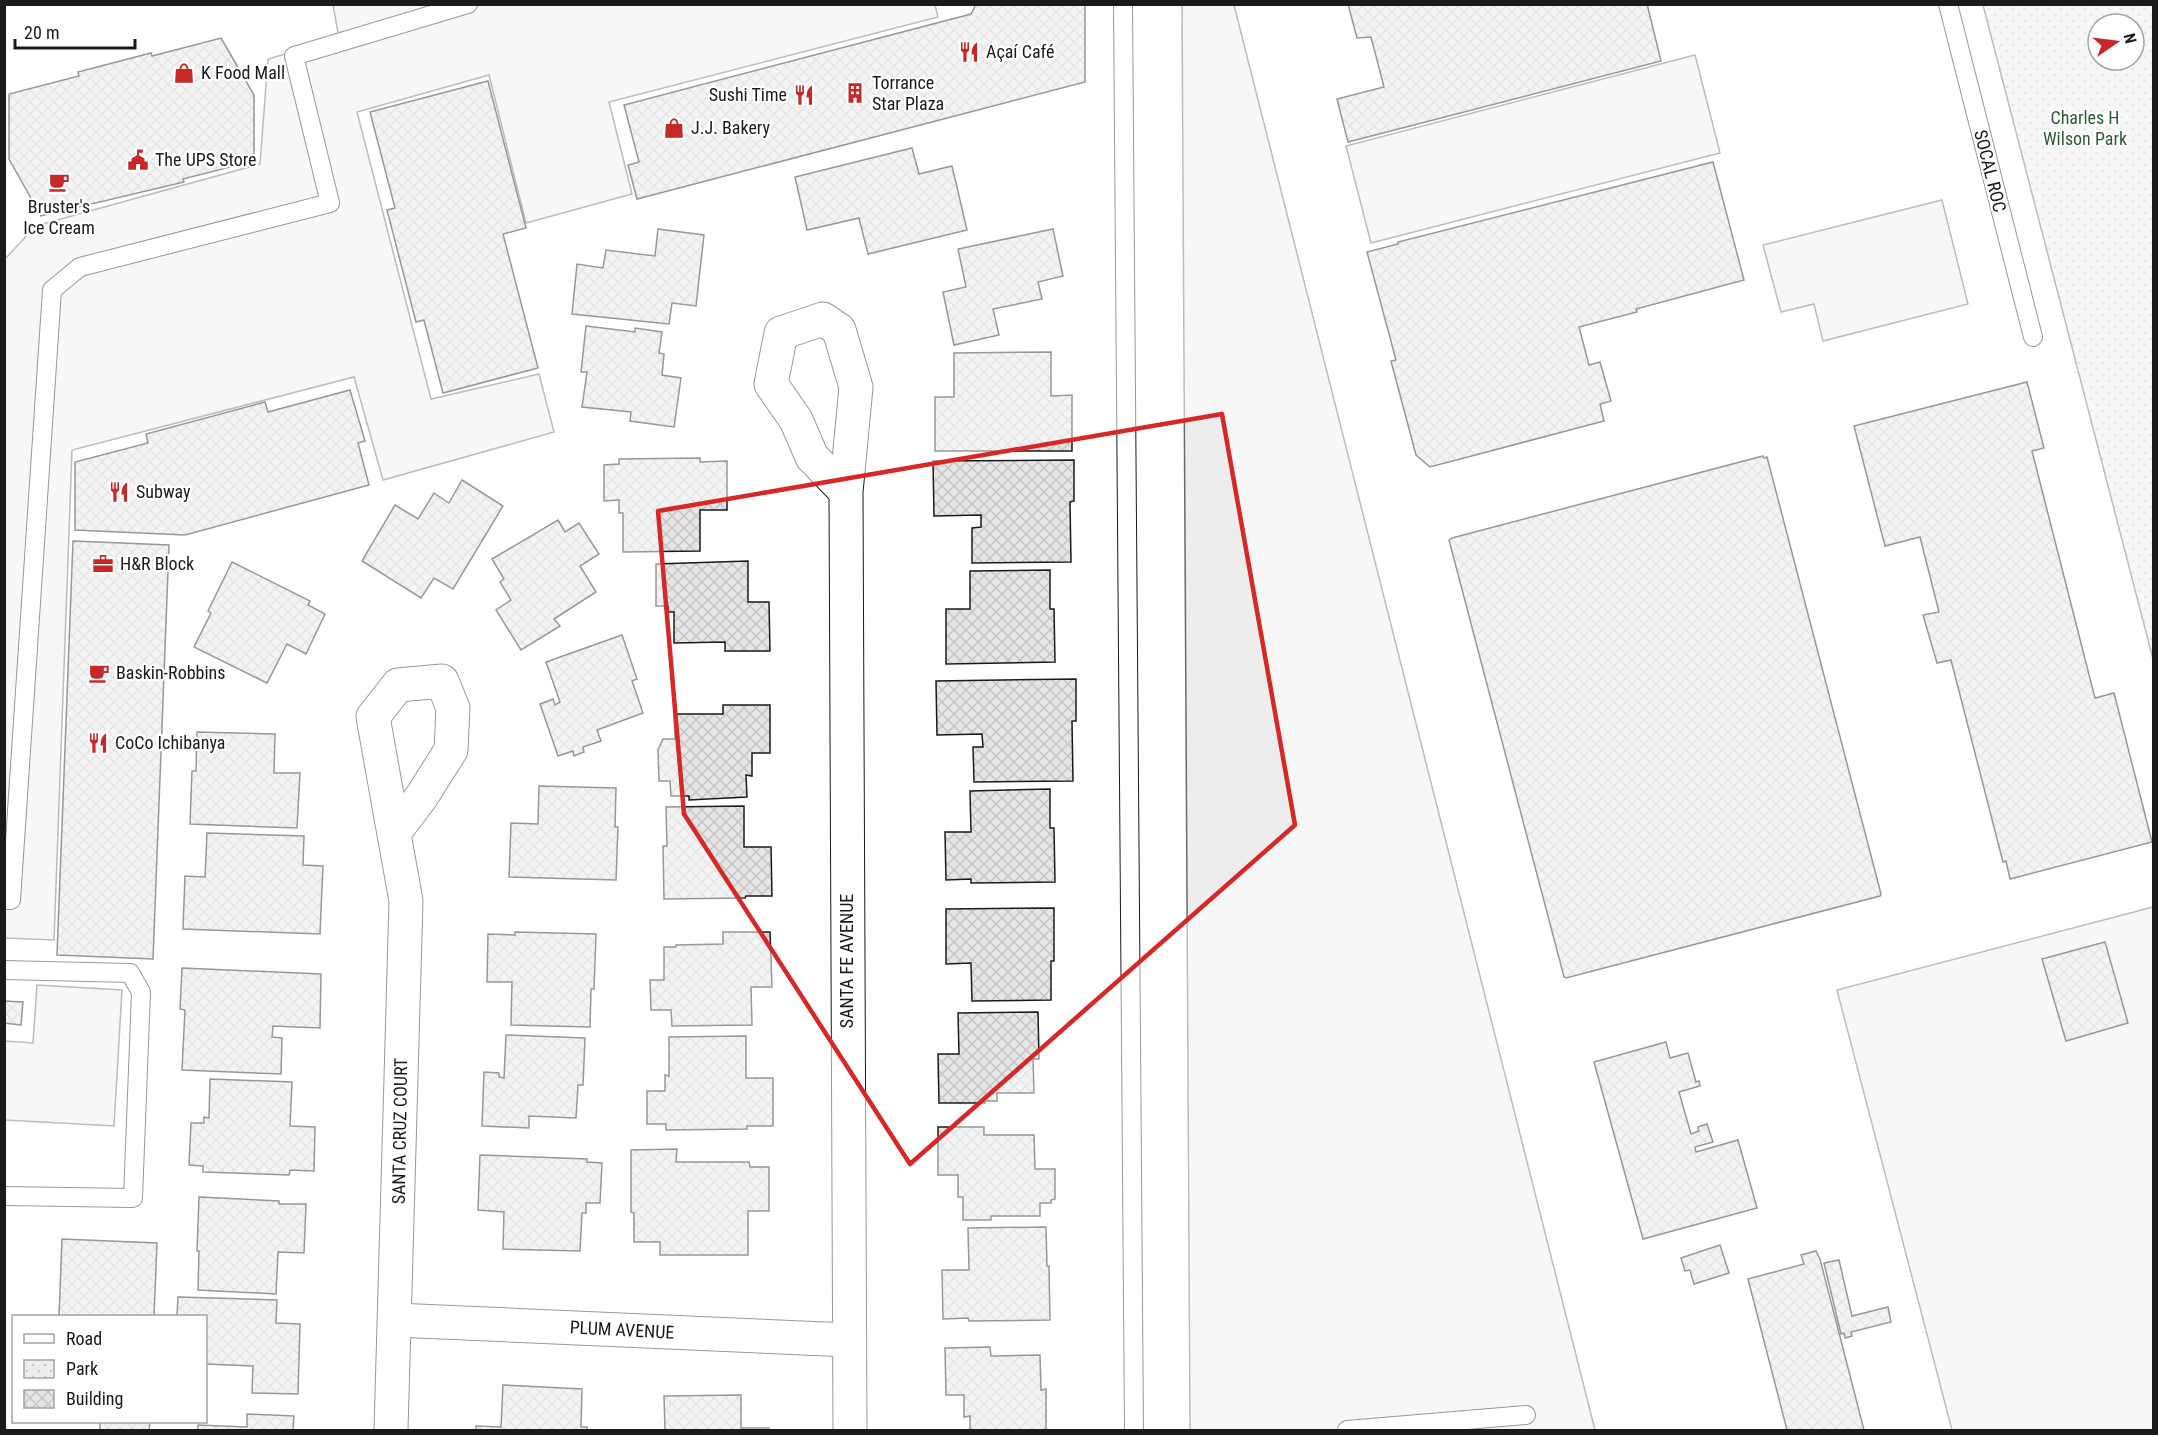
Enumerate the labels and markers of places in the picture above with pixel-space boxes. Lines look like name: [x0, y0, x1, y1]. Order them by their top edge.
restaurant icon: Açaí Café: [957, 40, 981, 64]
place label: Açaí Café: [986, 41, 1054, 62]
shop icon: K Food Mall: [172, 61, 196, 85]
place label: K Food Mall: [201, 62, 285, 83]
place label: Torrance Star Plaza: [872, 72, 944, 114]
building icon: Torrance Star Plaza: [843, 81, 867, 105]
restaurant icon: Sushi Time: [792, 83, 816, 107]
place label: Sushi Time: [709, 84, 787, 105]
shop icon: J.J. Bakery: [662, 116, 686, 140]
place label: J.J. Bakery: [691, 117, 770, 138]
public building icon: The UPS Store: [126, 148, 150, 172]
place label: The UPS Store: [155, 149, 256, 170]
cafe icon: Bruster's Ice Cream: [47, 170, 71, 194]
place label: Bruster's Ice Cream: [23, 196, 95, 238]
restaurant icon: Subway: [107, 480, 131, 504]
place label: Subway: [136, 481, 191, 502]
office icon: H&R Block: [91, 552, 115, 576]
place label: H&R Block: [120, 553, 194, 574]
cafe icon: Baskin-Robbins: [87, 661, 111, 685]
place label: Baskin-Robbins: [116, 662, 226, 683]
restaurant icon: CoCo Ichibanya: [86, 731, 110, 755]
place label: CoCo Ichibanya: [115, 732, 225, 753]

